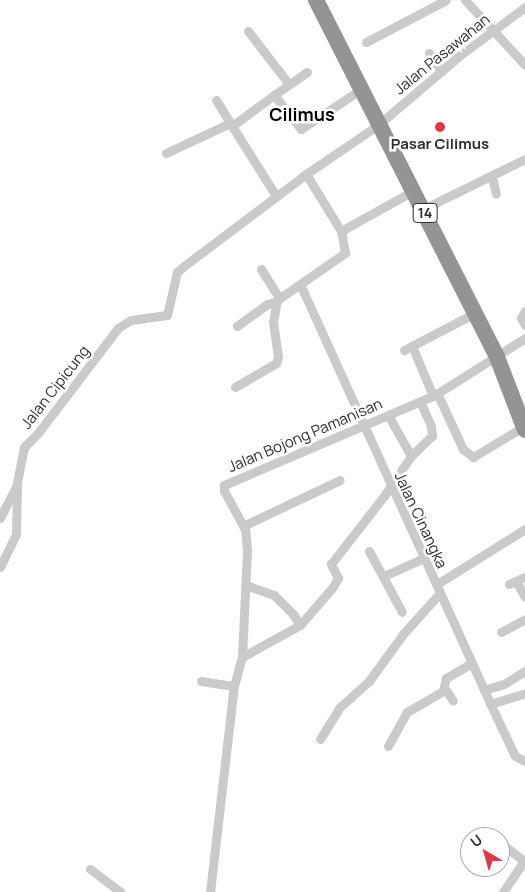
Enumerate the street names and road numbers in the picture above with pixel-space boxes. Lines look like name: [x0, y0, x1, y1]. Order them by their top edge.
street label: Jalan Pasawahan: [391, 10, 493, 98]
road number: 14: [412, 202, 438, 224]
street label: Jalan Cipicung: [17, 342, 93, 432]
street label: Jalan Bojong Pamanisan: [225, 394, 385, 476]
street label: Jalan Cinangka: [391, 469, 451, 571]

